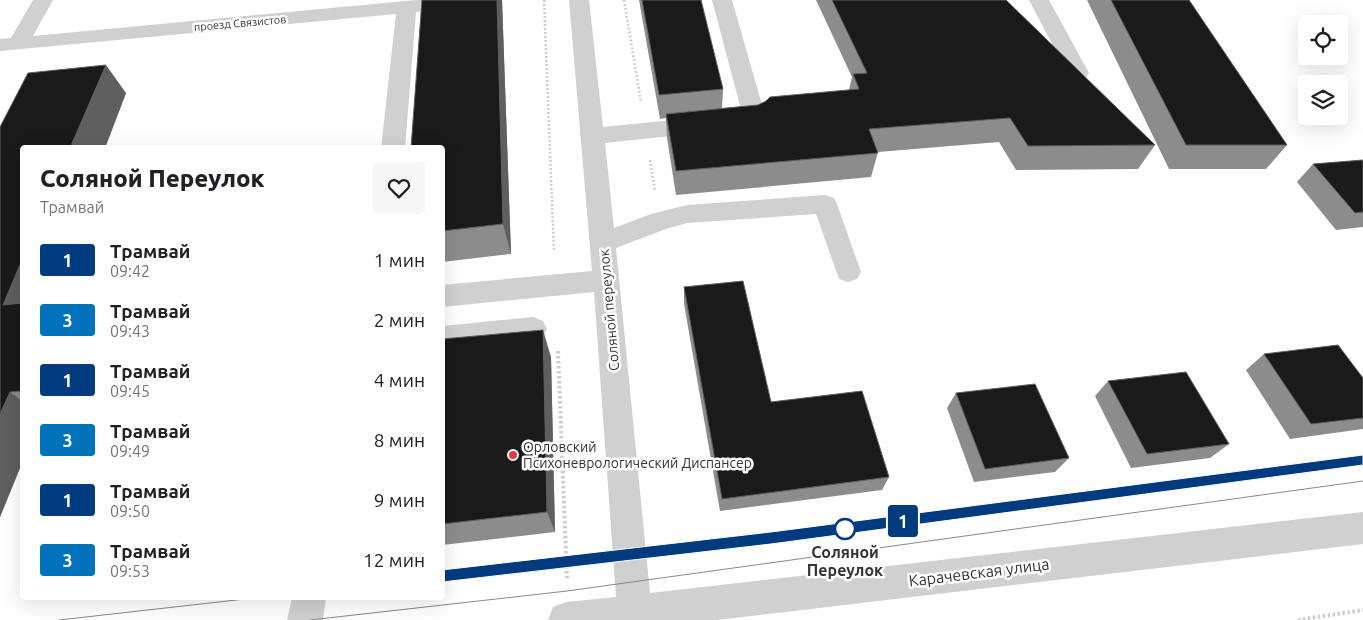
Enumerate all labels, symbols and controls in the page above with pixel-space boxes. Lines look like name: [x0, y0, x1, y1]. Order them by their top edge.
street label: проезд Связистов: [193, 13, 287, 33]
map controls: [1298, 15, 1348, 125]
button: locate: [1298, 15, 1348, 65]
button: layers: [1298, 75, 1348, 125]
button: heart: [373, 162, 425, 214]
text: Соляной Переулок: [40, 165, 265, 192]
text: Трамвай: [40, 198, 104, 216]
text: Трамвай: [110, 240, 190, 262]
street label: Соляной переулок: [596, 248, 622, 372]
text: 1 мин: [374, 249, 425, 271]
text: 1: [62, 250, 73, 270]
text: 09:42: [110, 262, 150, 280]
text: Трамвай: [110, 300, 190, 322]
text: 2 мин: [374, 309, 425, 331]
text: 3: [62, 310, 73, 330]
text: 09:43: [110, 322, 150, 340]
text: Трамвай: [110, 360, 190, 382]
text: 4 мин: [374, 369, 425, 391]
text: 1: [62, 370, 73, 390]
text: 09:45: [110, 382, 150, 400]
text: Трамвай: [110, 420, 190, 442]
text: 8 мин: [374, 429, 425, 451]
text: 3: [62, 430, 73, 450]
place label: Орловский Психоневрологический Диспансер: [523, 439, 752, 471]
text: 09:49: [110, 442, 150, 460]
marker: Орловский Психоневрологический Диспансер: [507, 449, 519, 461]
text: Трамвай: [110, 480, 190, 502]
text: 9 мин: [374, 489, 425, 511]
text: 1: [62, 490, 73, 510]
text: 09:50: [110, 502, 150, 520]
line badge: 1: [887, 505, 919, 537]
text: 1: [898, 511, 908, 531]
marker: Соляной Переулок: [834, 518, 856, 540]
text: Трамвай: [110, 540, 190, 562]
place label: Соляной Переулок: [807, 543, 883, 579]
text: 12 мин: [363, 549, 425, 571]
text: 3: [62, 550, 73, 570]
street label: Карачевская улица: [908, 554, 1050, 590]
text: 09:53: [110, 562, 150, 580]

